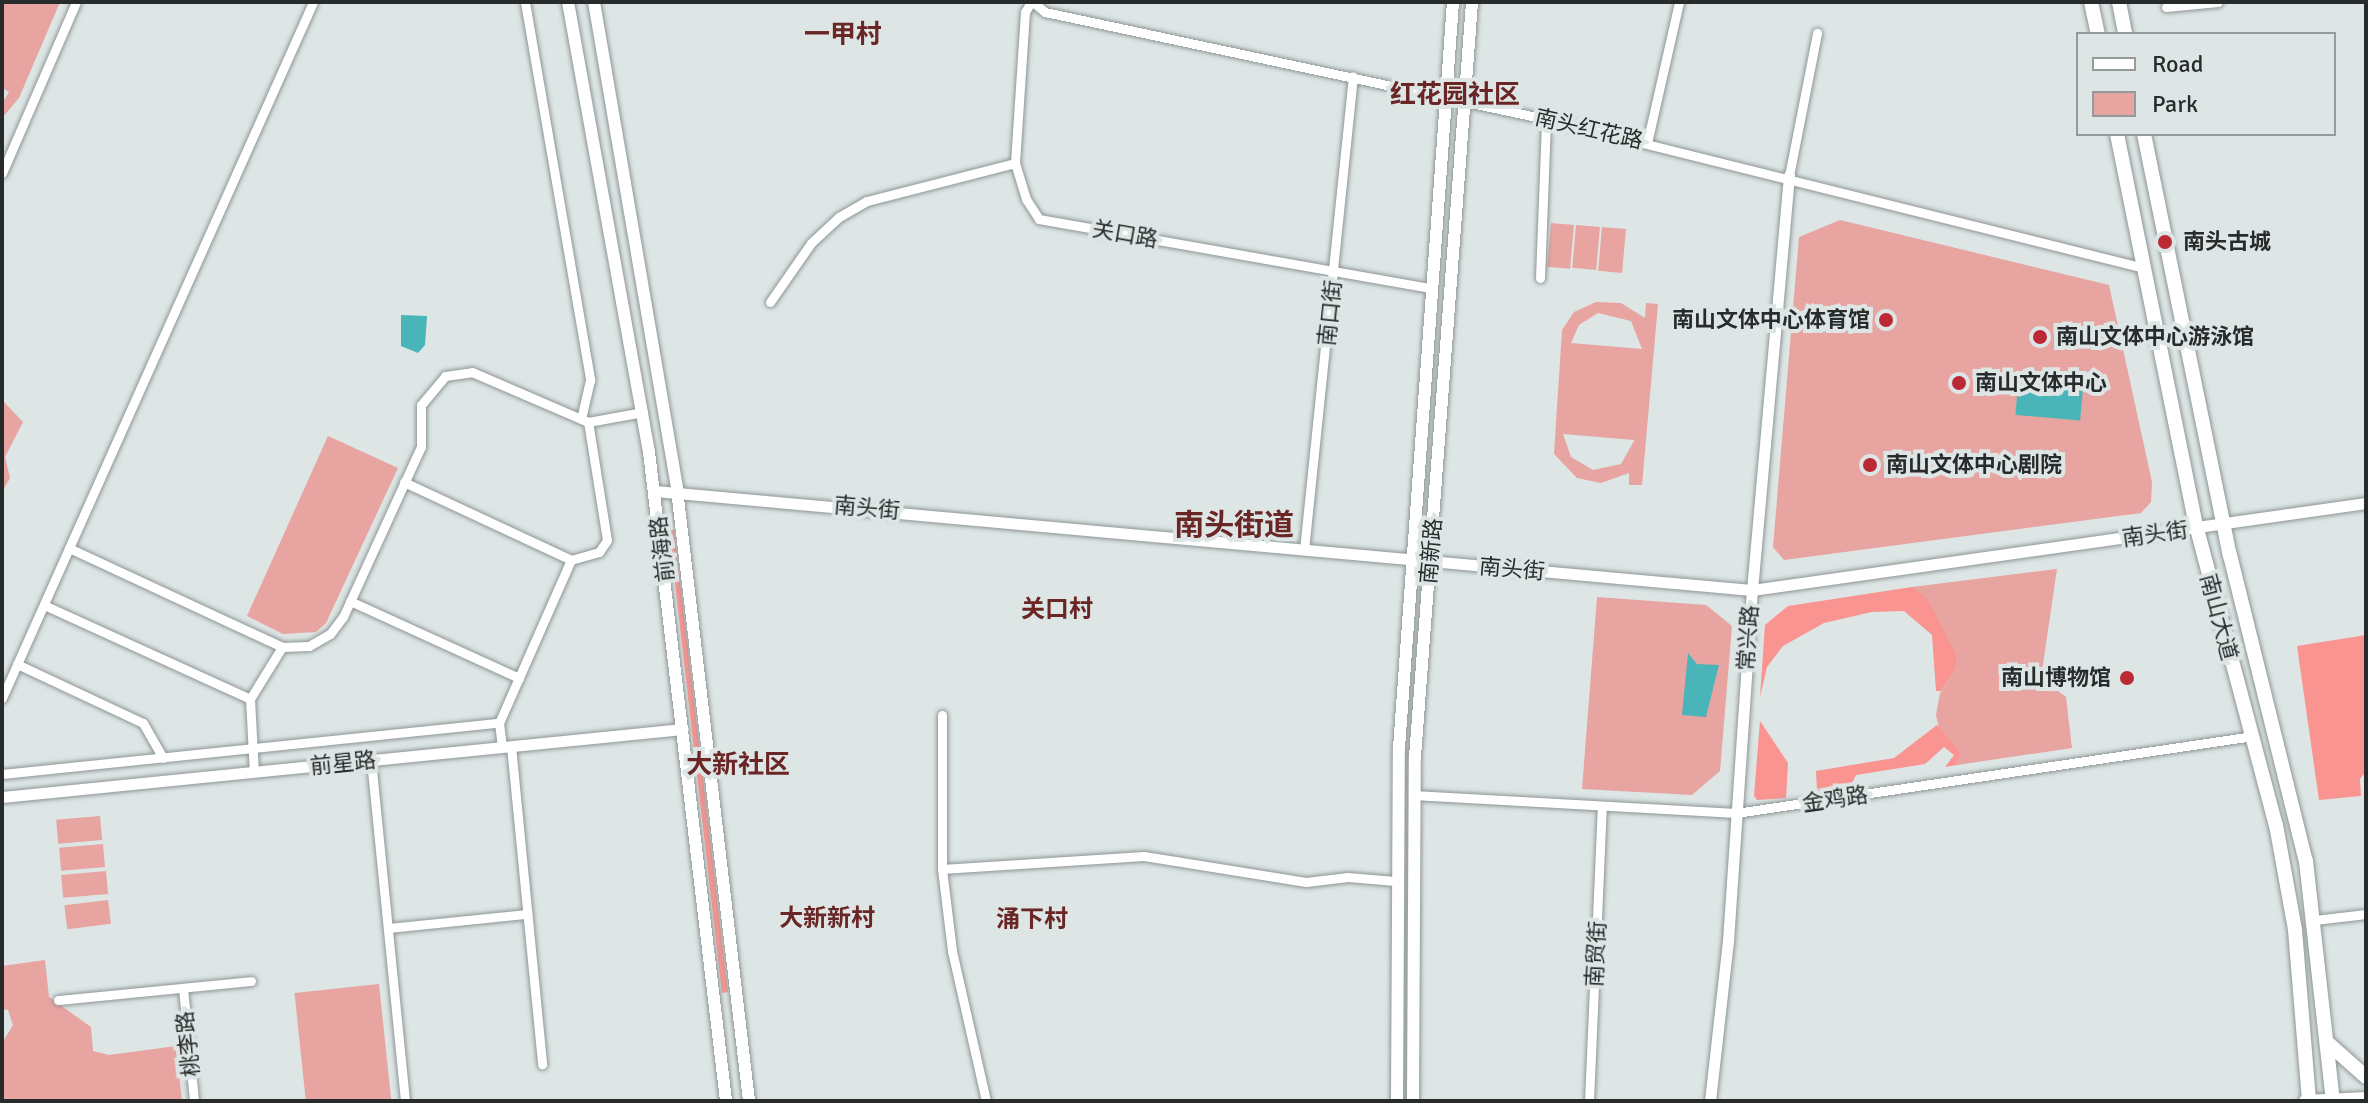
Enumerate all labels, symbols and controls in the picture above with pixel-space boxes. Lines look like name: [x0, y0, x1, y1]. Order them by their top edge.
district label: 一甲村: [804, 20, 882, 52]
legend: [2076, 32, 2336, 136]
text: Road: [2152, 49, 2203, 79]
district label: 红花园社区: [1390, 80, 1520, 112]
text: Park: [2152, 89, 2198, 119]
street label: 南头红花路: [1532, 104, 1646, 154]
street label: 关口路: [1090, 215, 1160, 253]
place label: 南头古城: [2183, 229, 2271, 255]
marker: 南头古城: [2154, 231, 2176, 253]
street label: 南口街: [1313, 279, 1347, 347]
place label: 南山文体中心体育馆: [1672, 307, 1870, 333]
marker: 南山文体中心体育馆: [1877, 311, 1895, 329]
place label: 南山文体中心游泳馆: [2056, 324, 2254, 350]
marker: 南山文体中心游泳馆: [2031, 328, 2049, 346]
place label: 南山文体中心: [1975, 370, 2107, 396]
marker: 南山文体中心: [1950, 374, 1968, 392]
place label: 南山文体中心剧院: [1886, 452, 2062, 478]
marker: 南山文体中心剧院: [1861, 456, 1879, 474]
street label: 南头街: [833, 492, 901, 524]
district label: 南头街道: [1174, 508, 1294, 544]
street label: 前海路: [645, 515, 679, 583]
street label: 南头街: [2120, 516, 2190, 552]
street label: 南新路: [1415, 517, 1447, 585]
street label: 南头街: [1478, 553, 1546, 585]
street label: 南山大道: [2195, 571, 2243, 663]
district label: 关口村: [1021, 596, 1093, 624]
street label: 常兴路: [1733, 604, 1763, 672]
place label: 南山博物馆: [2001, 665, 2111, 691]
marker: 南山博物馆: [2118, 669, 2136, 687]
street label: 前星路: [309, 746, 377, 780]
district label: 大新社区: [686, 750, 790, 782]
street label: 金鸡路: [1800, 781, 1870, 817]
district label: 大新新村: [779, 905, 875, 933]
district label: 涌下村: [996, 906, 1068, 934]
street label: 南贸街: [1581, 920, 1611, 988]
street label: 桃李路: [171, 1010, 205, 1078]

